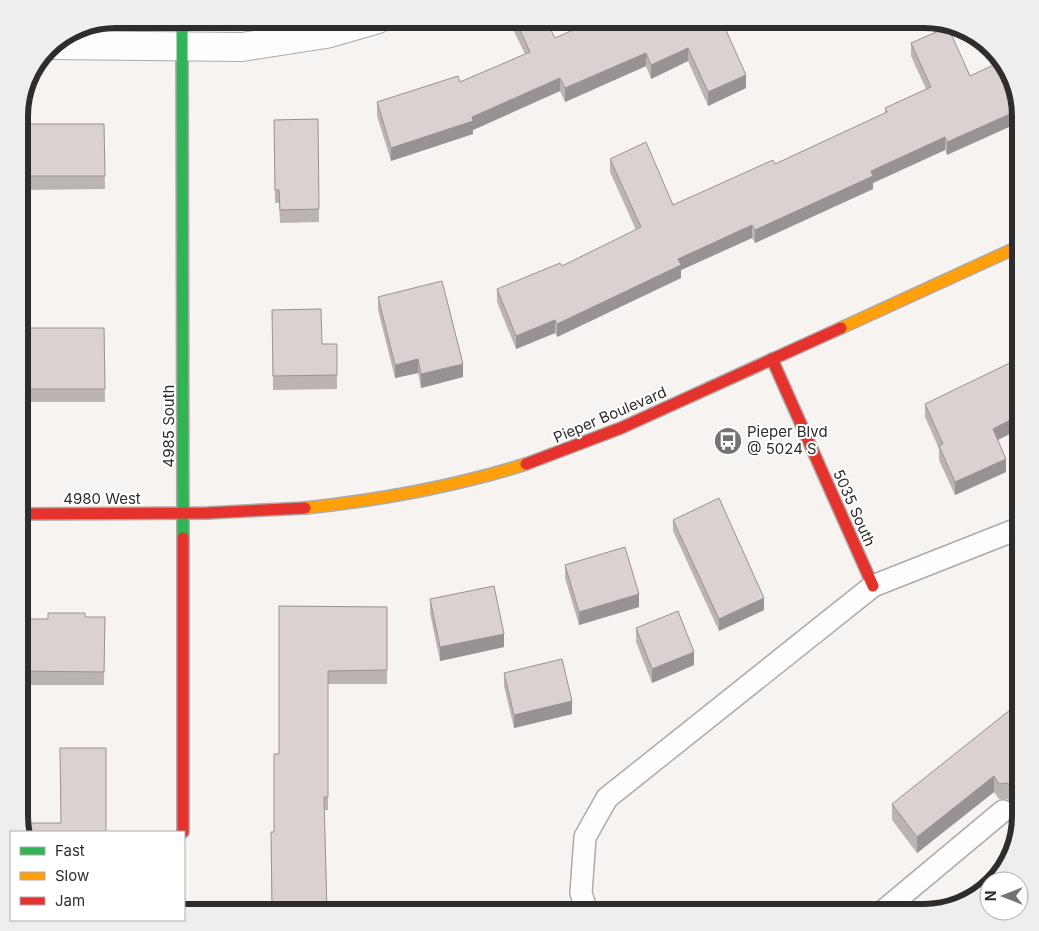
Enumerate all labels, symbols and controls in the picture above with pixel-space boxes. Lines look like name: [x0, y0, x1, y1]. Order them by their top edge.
street label: Pieper Boulevard: [550, 382, 669, 447]
street label: 4985 South: [159, 385, 178, 467]
place label: Pieper Blvd @ 5024 S: [747, 422, 828, 458]
bus stop icon: Pieper Blvd @ 5024 S: [713, 426, 743, 456]
street label: 5035 South: [829, 466, 880, 549]
street label: 4980 West: [63, 489, 141, 508]
legend: [10, 831, 185, 921]
text: Fast: [55, 841, 85, 860]
text: Slow: [55, 866, 89, 885]
north arrow: [979, 871, 1029, 921]
text: Jam: [55, 891, 85, 910]
text: N: [982, 891, 999, 901]

